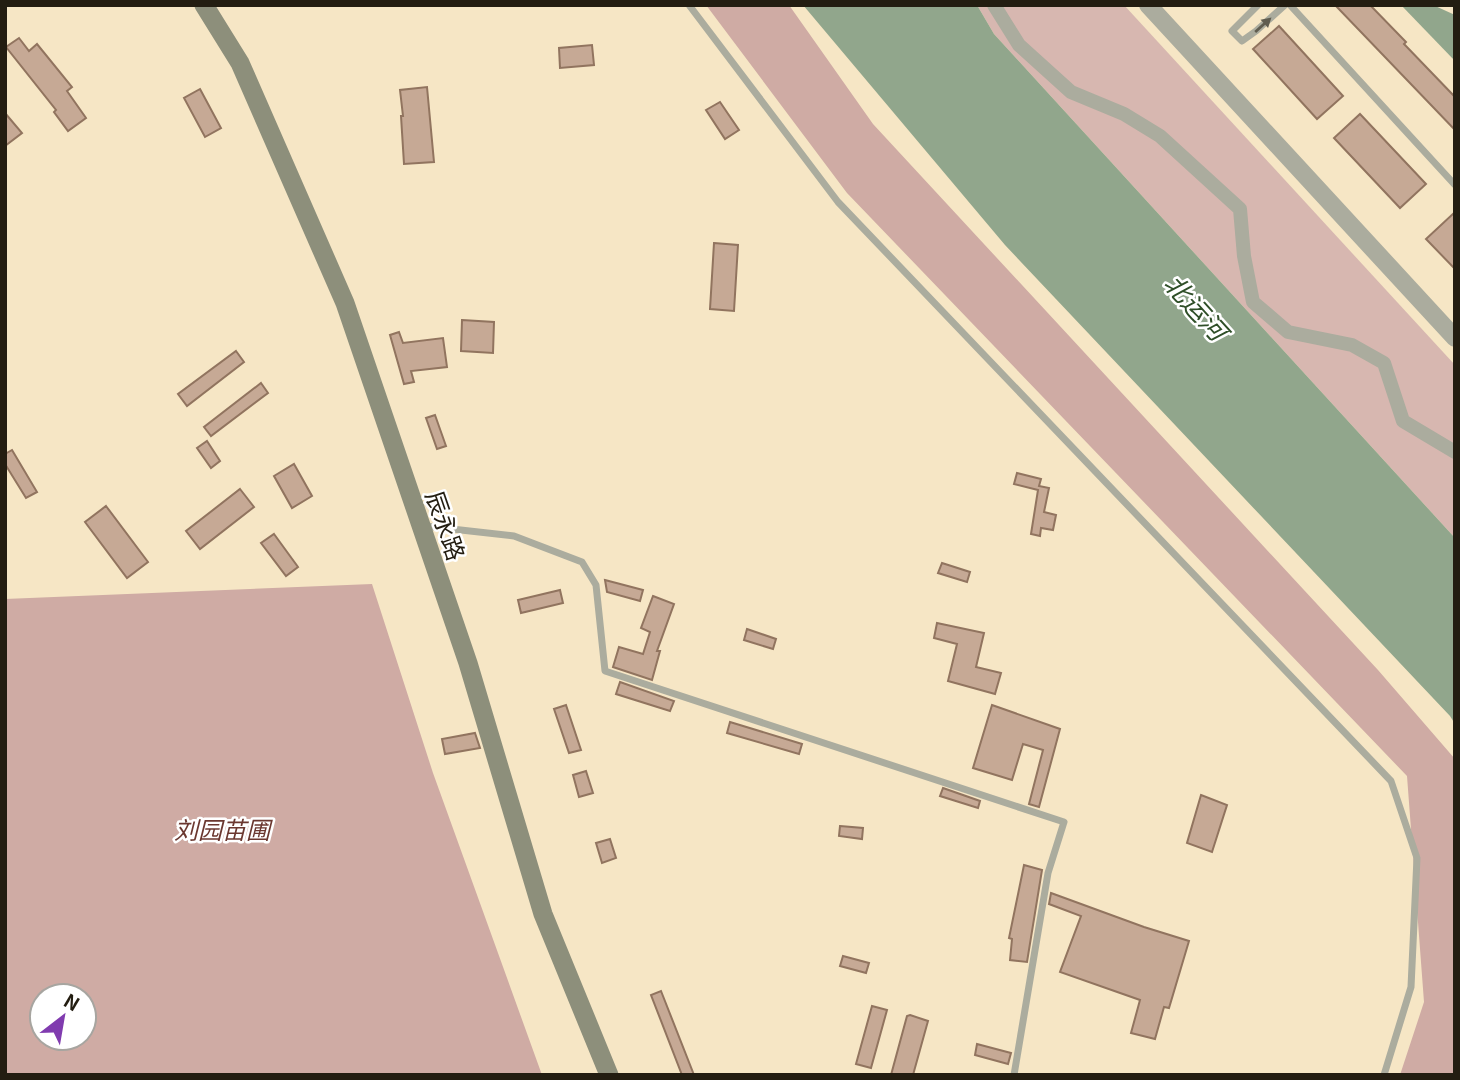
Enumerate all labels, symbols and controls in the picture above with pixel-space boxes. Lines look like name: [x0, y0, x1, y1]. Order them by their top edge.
one-way arrow: [1254, 17, 1272, 33]
water label: 北运河: [1157, 265, 1240, 351]
street label: 辰永路: [419, 485, 475, 565]
park label: 刘园苗圃: [174, 811, 273, 846]
north arrow: [28, 982, 98, 1052]
text: N: [59, 986, 86, 1016]

